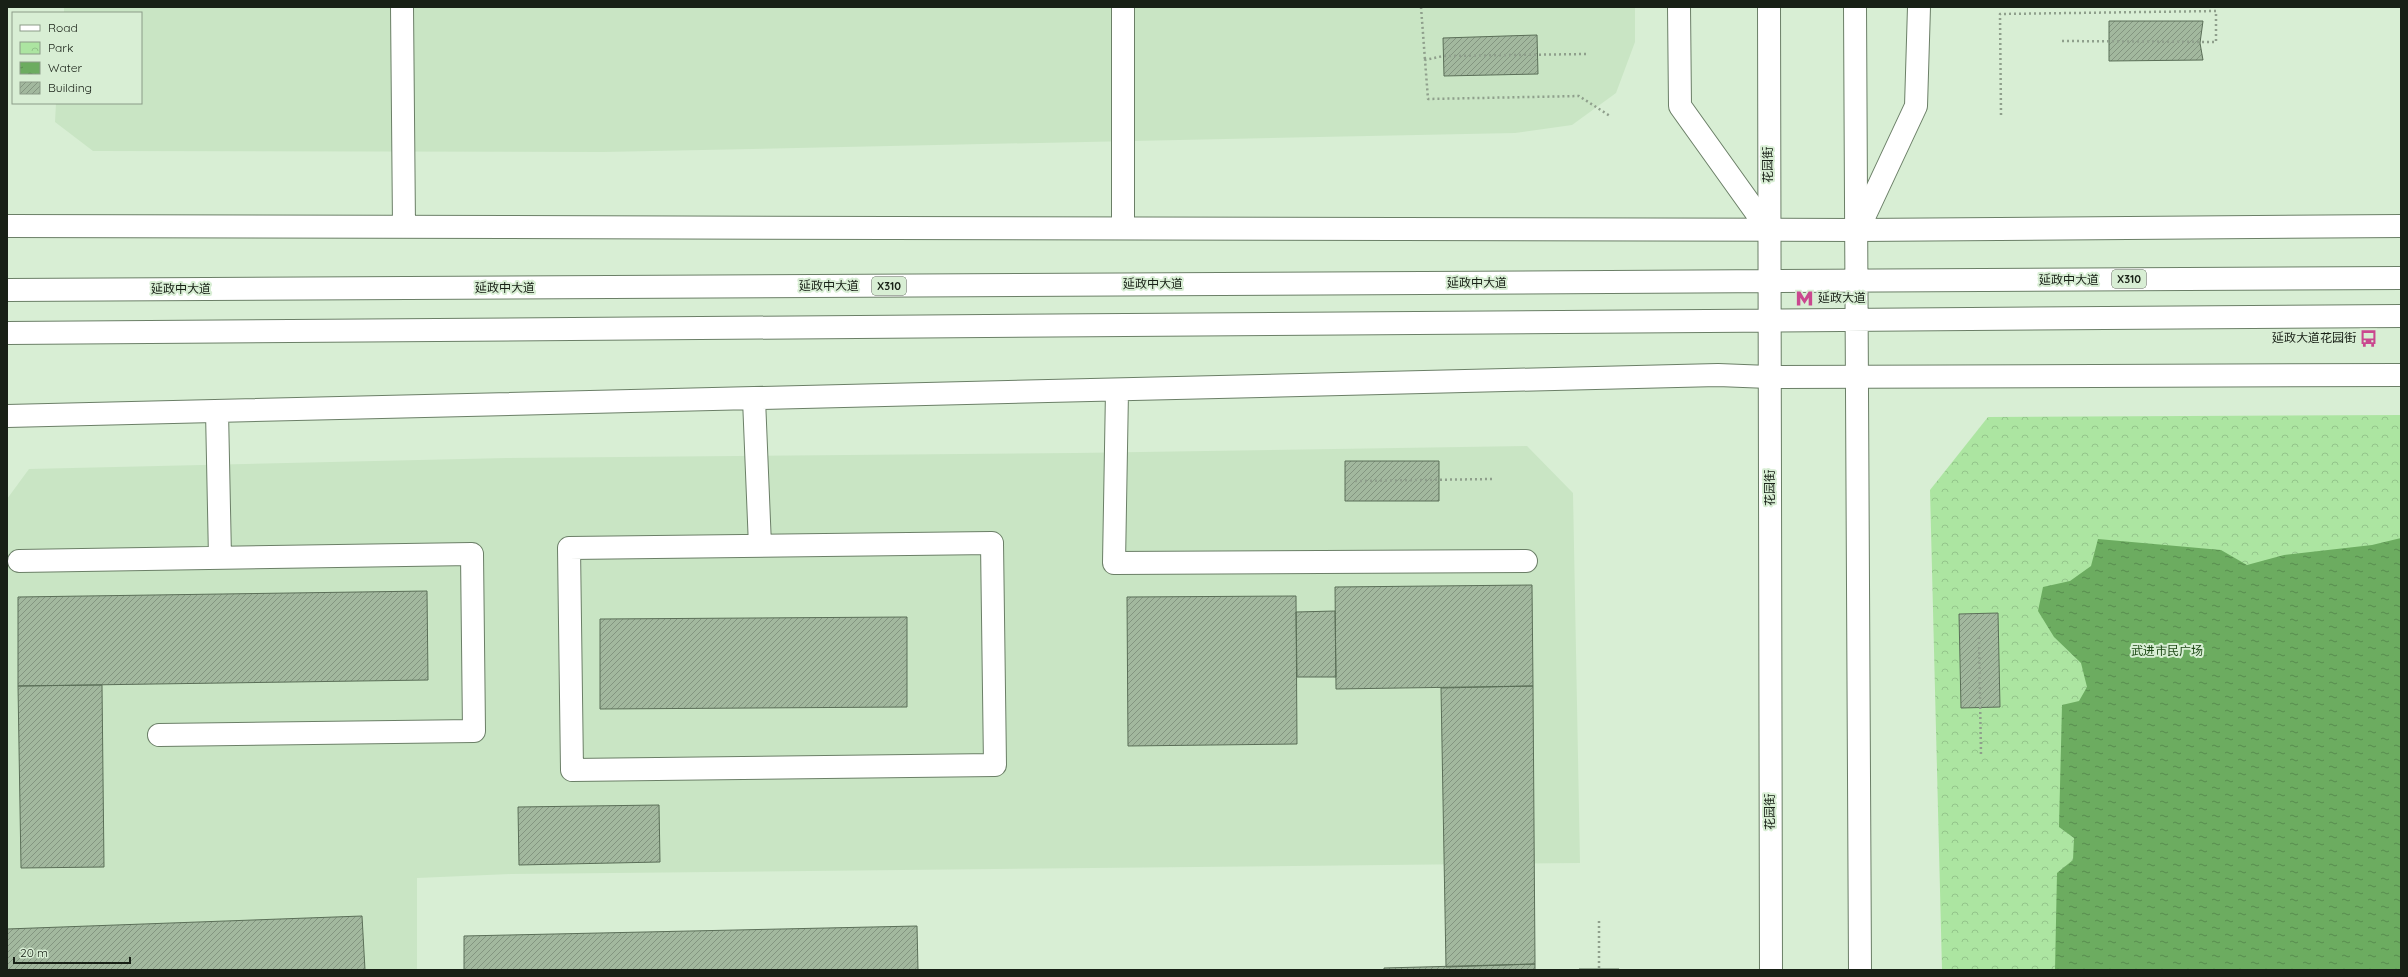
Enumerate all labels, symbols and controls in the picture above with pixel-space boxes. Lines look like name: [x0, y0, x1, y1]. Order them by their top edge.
legend: [12, 12, 142, 104]
text: Road: [48, 20, 78, 35]
text: Park: [48, 40, 73, 55]
text: Water: [48, 60, 83, 75]
text: Building: [48, 80, 92, 95]
street label: 花园街: [1760, 147, 1775, 183]
road number: X310: [2112, 270, 2146, 288]
street label: 延政中大道: [2039, 272, 2099, 287]
street label: 延政中大道: [1447, 275, 1507, 290]
street label: 延政中大道: [1123, 276, 1183, 291]
road number: X310: [872, 277, 906, 295]
street label: 延政中大道: [799, 278, 859, 293]
street label: 延政中大道: [475, 280, 535, 295]
street label: 延政中大道: [151, 281, 211, 296]
metro station icon: 延政大道: [1795, 288, 1815, 308]
place label: 延政大道: [1818, 290, 1866, 305]
bus stop icon: 延政大道花园街: [2359, 328, 2379, 348]
place label: 延政大道花园街: [2272, 330, 2356, 345]
street label: 花园街: [1762, 470, 1777, 506]
park label: 武进市民广场: [2131, 643, 2203, 658]
street label: 花园街: [1762, 794, 1777, 830]
scale bar: [14, 939, 130, 965]
text: 20 m: [20, 945, 48, 960]

